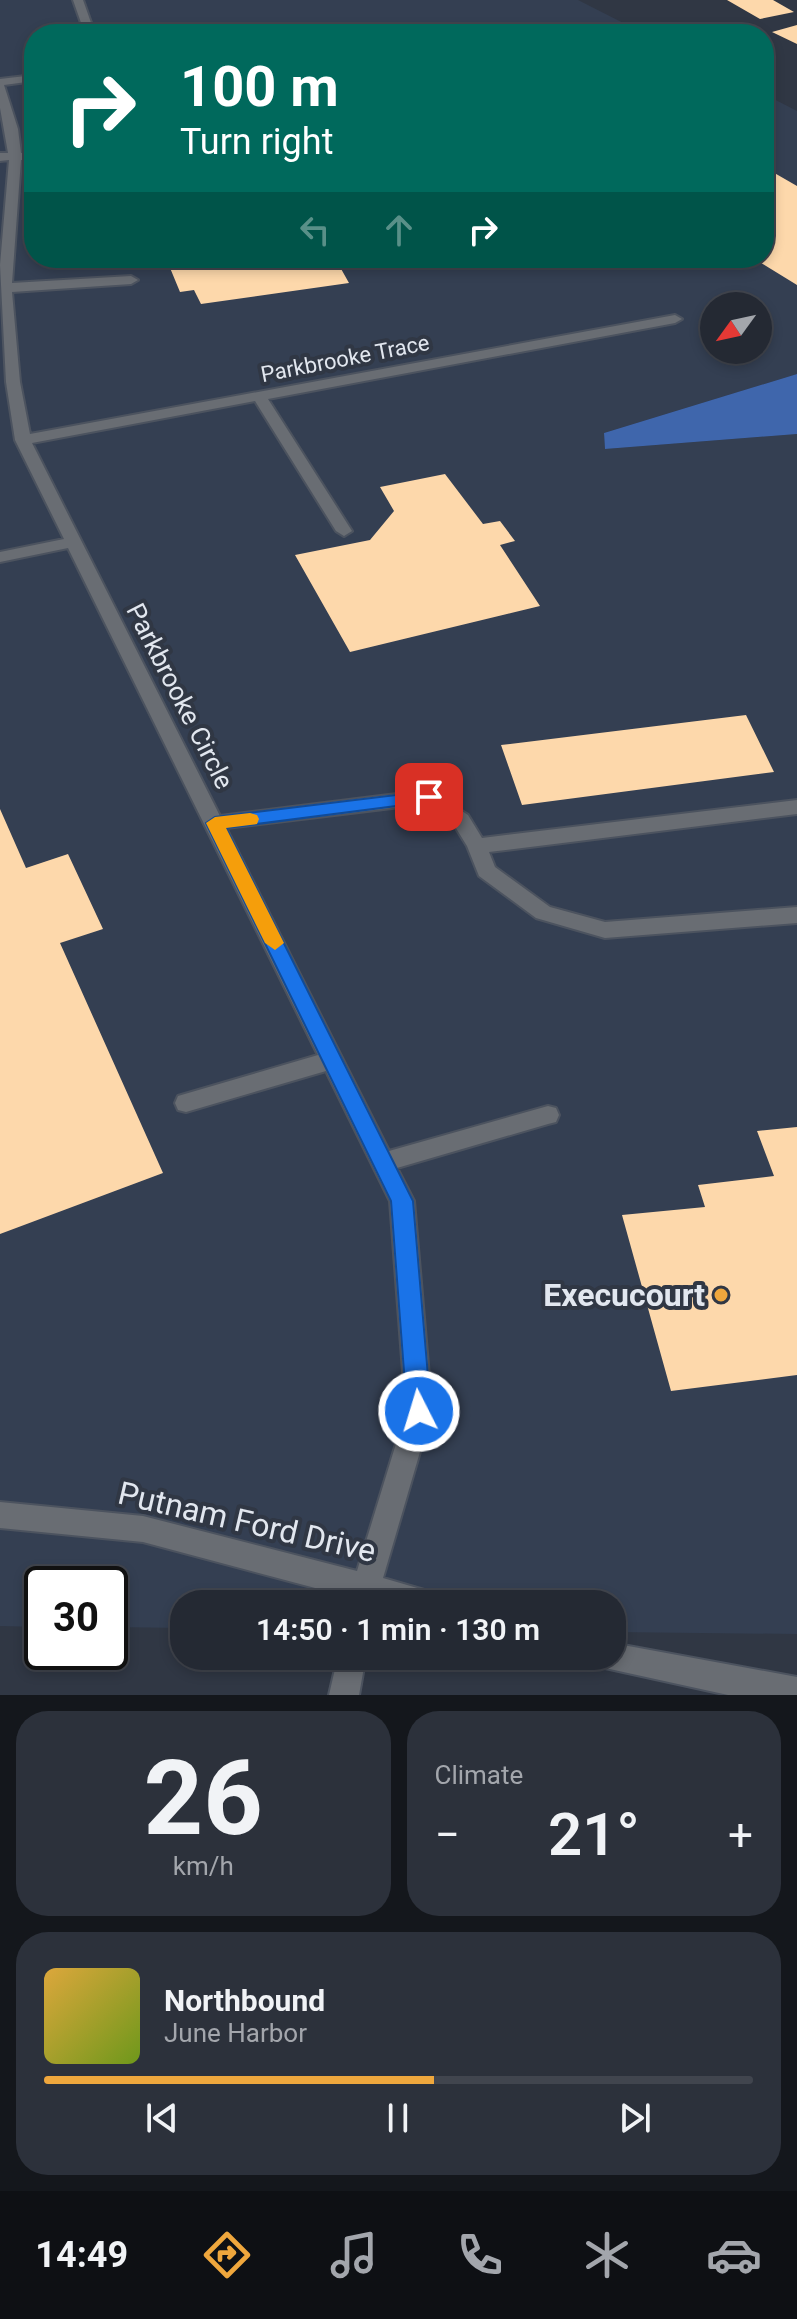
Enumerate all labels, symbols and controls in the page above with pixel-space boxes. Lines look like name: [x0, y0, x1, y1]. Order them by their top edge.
text: 100 m: [180, 54, 339, 120]
icon: right: [48, 56, 152, 160]
text: Turn right: [180, 121, 333, 163]
icon: left: [293, 208, 337, 252]
icon: ahead: [377, 208, 421, 252]
icon: right: [461, 208, 505, 252]
north arrow: [700, 292, 772, 364]
map controls: [700, 292, 772, 364]
street label: Parkbrooke Trace: [259, 330, 431, 387]
street label: Parkbrooke Circle: [120, 598, 240, 794]
pin: [395, 763, 463, 831]
icon: arrive: [407, 775, 451, 819]
place label: Execucourt: [543, 1276, 705, 1314]
marker: Execucourt: [712, 1286, 730, 1304]
position arrow: [377, 1369, 461, 1453]
street label: Putnam Ford Drive: [114, 1474, 380, 1570]
speed limit sign: 30: [24, 1566, 128, 1670]
text: 14:50 · 1 min · 130 m: [256, 1612, 540, 1647]
text: 26: [144, 1738, 263, 1859]
text: Climate: [435, 1760, 523, 1790]
text: 21°: [548, 1799, 640, 1870]
text: −: [435, 1809, 460, 1861]
text: +: [728, 1809, 753, 1861]
text: km/h: [173, 1851, 234, 1881]
text: Northbound: [164, 1983, 325, 2018]
text: June Harbor: [164, 2018, 307, 2048]
icon: previous: [140, 2096, 184, 2140]
icon: pause: [376, 2096, 420, 2140]
icon: next: [613, 2096, 657, 2140]
icon: directions: [199, 2227, 255, 2283]
icon: music: [326, 2227, 382, 2283]
icon: phone: [452, 2227, 508, 2283]
icon: climate: [579, 2227, 635, 2283]
icon: car: [706, 2227, 762, 2283]
text: 14:49: [35, 2234, 128, 2276]

